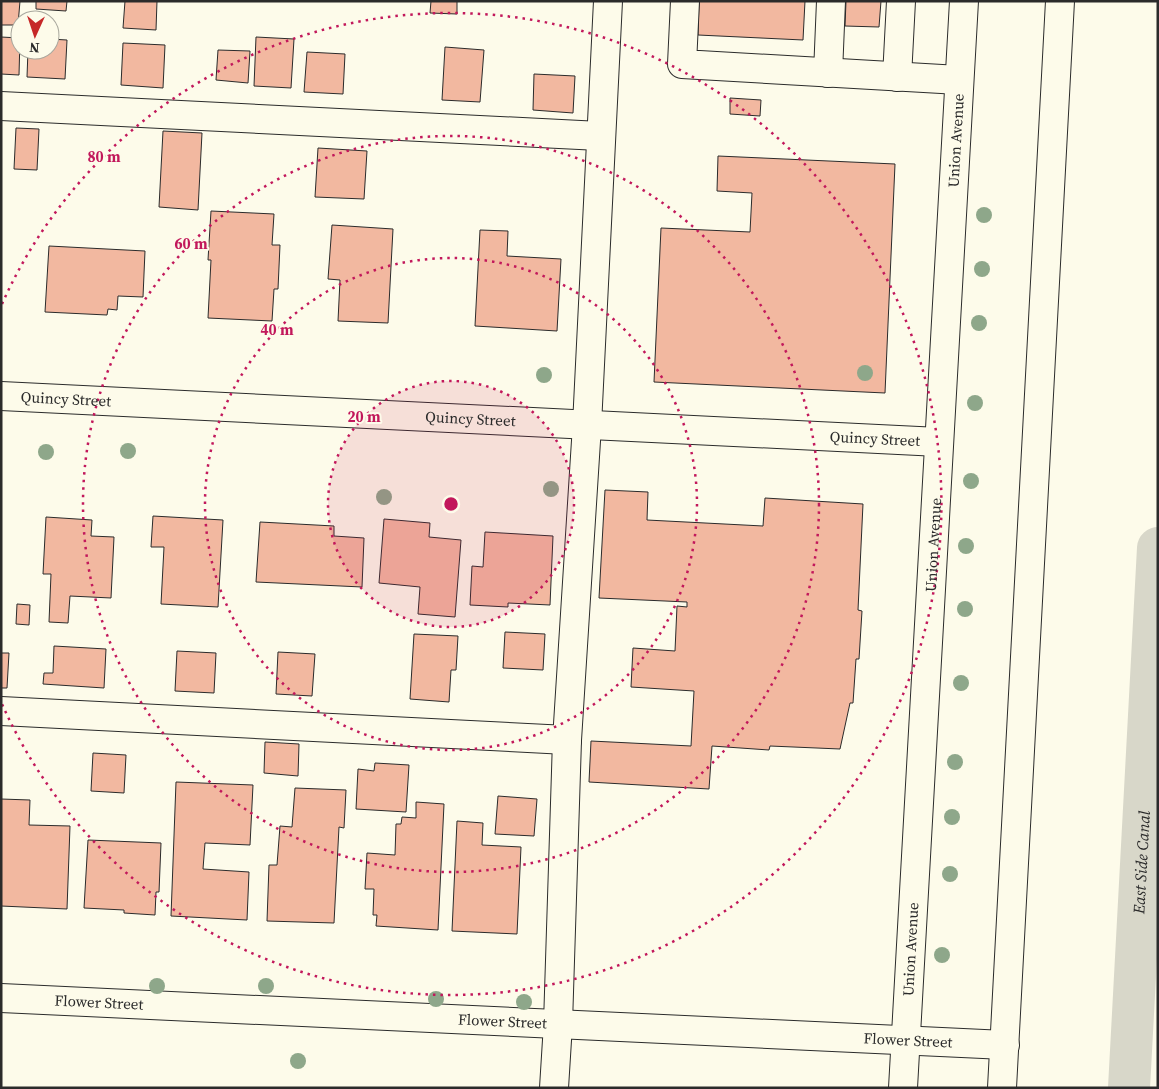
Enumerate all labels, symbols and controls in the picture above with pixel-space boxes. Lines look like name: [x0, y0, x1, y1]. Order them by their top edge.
north arrow: [10, 10, 60, 60]
text: N: [29, 38, 40, 58]
street label: Union Avenue: [943, 93, 969, 188]
text: 80 m: [87, 146, 121, 167]
text: 60 m: [174, 233, 208, 254]
text: 40 m: [260, 319, 294, 340]
street label: Quincy Street: [20, 386, 112, 411]
text: 20 m: [347, 406, 381, 427]
street label: Quincy Street: [425, 406, 516, 431]
street label: Quincy Street: [829, 426, 921, 451]
centre of rings: [442, 495, 460, 513]
street label: Union Avenue: [920, 497, 946, 592]
water label: East Side Canal: [1127, 810, 1155, 916]
street label: Union Avenue: [897, 901, 923, 997]
street label: Flower Street: [54, 990, 144, 1015]
street label: Flower Street: [458, 1008, 547, 1034]
street label: Flower Street: [863, 1027, 953, 1053]

